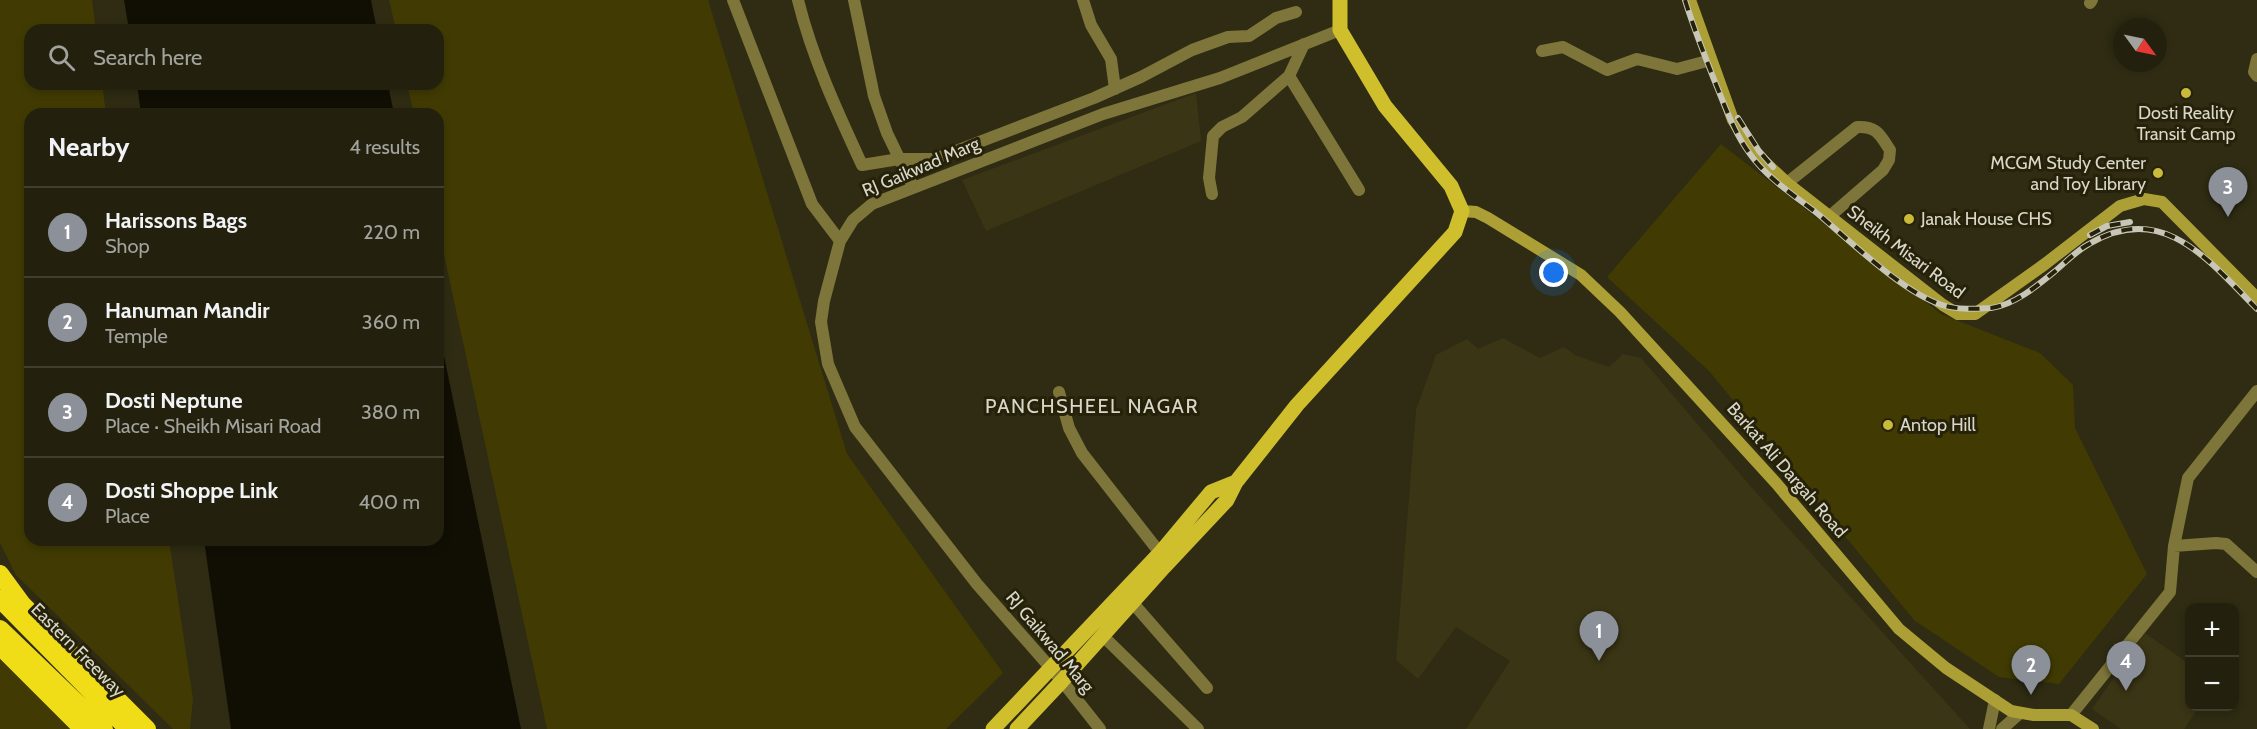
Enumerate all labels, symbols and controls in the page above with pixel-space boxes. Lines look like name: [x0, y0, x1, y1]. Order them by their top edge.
north arrow: [2113, 18, 2167, 72]
search box: [24, 24, 444, 90]
icon: search: [45, 41, 78, 74]
text: Search here: [93, 44, 202, 71]
marker: Dosti Reality Transit Camp: [2179, 86, 2193, 100]
place label: Dosti Reality Transit Camp: [2136, 102, 2236, 145]
text: Nearby: [48, 131, 129, 163]
street label: RJ Gaikwad Marg: [859, 132, 984, 202]
text: 4 results: [349, 135, 420, 159]
place label: MCGM Study Center and Toy Library: [1990, 152, 2146, 195]
marker: MCGM Study Center and Toy Library: [2151, 166, 2165, 180]
pin: 3: [2208, 168, 2248, 217]
street label: Sheikh Misari Road: [1843, 200, 1969, 304]
text: Harissons Bags: [105, 207, 247, 234]
place label: Janak House CHS: [1920, 208, 2052, 230]
marker: Janak House CHS: [1902, 212, 1916, 226]
text: 1: [64, 220, 71, 244]
text: 220 m: [363, 220, 420, 244]
text: Shop: [105, 234, 150, 258]
your location: [1539, 258, 1568, 287]
text: Hanuman Mandir: [105, 297, 270, 324]
text: 2: [62, 310, 73, 334]
text: 360 m: [362, 310, 420, 334]
text: Temple: [105, 324, 168, 348]
text: Dosti Neptune: [105, 387, 243, 414]
district label: PANCHSHEEL NAGAR: [985, 394, 1199, 418]
street label: Barkat Ali Dargah Road: [1722, 398, 1852, 542]
text: 3: [62, 400, 73, 424]
text: 380 m: [361, 400, 420, 424]
text: Place · Sheikh Misari Road: [105, 414, 321, 438]
place label: Antop Hill: [1900, 414, 1977, 436]
marker: Antop Hill: [1881, 418, 1895, 432]
text: Dosti Shoppe Link: [105, 477, 278, 504]
text: 4: [61, 490, 74, 514]
text: 400 m: [358, 490, 420, 514]
text: Place: [105, 504, 150, 528]
street label: RJ Gaikwad Marg: [1001, 587, 1099, 698]
street label: Eastern Freeway: [26, 598, 130, 702]
map controls: [2185, 603, 2239, 711]
button: +: [2185, 603, 2239, 657]
pin: 1: [1580, 612, 1618, 661]
pin: 4: [2106, 642, 2146, 691]
pin: 2: [2012, 646, 2050, 695]
button: −: [2185, 657, 2239, 711]

